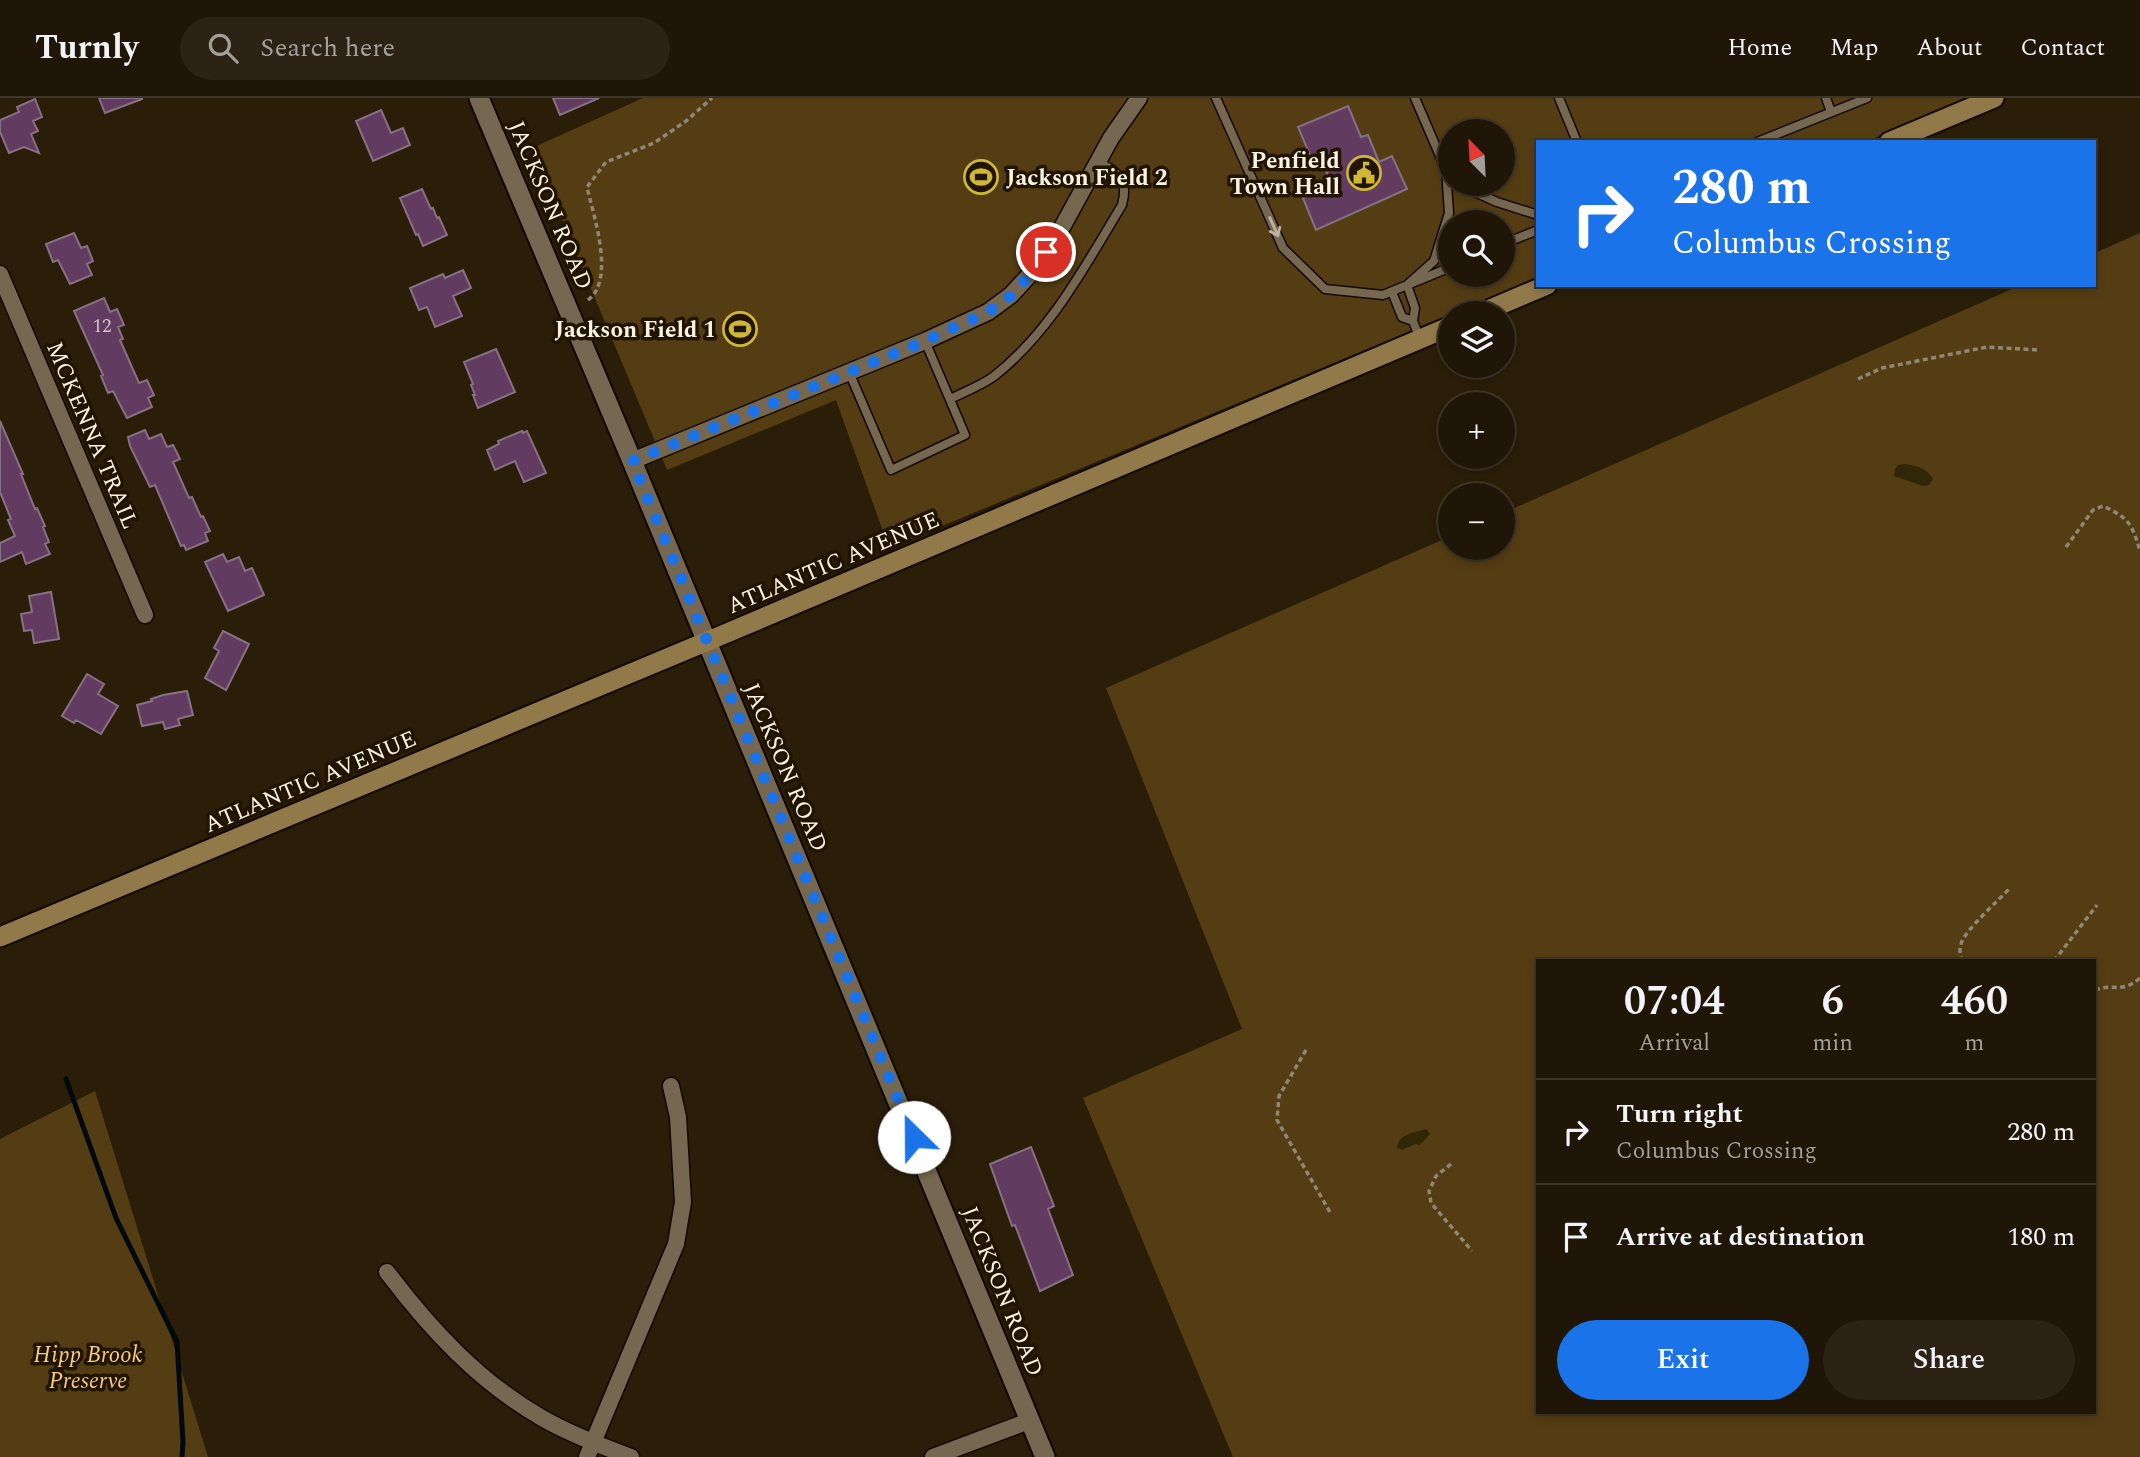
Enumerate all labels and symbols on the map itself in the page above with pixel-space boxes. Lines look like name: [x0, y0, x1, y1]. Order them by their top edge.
street label: JACKSON ROAD: [498, 116, 601, 296]
north arrow: [1438, 119, 1516, 196]
place label: Penfield Town Hall: [1230, 144, 1340, 205]
public building icon: Penfield Town Hall: [1345, 154, 1383, 192]
sports icon: Jackson Field 2: [962, 158, 1000, 196]
place label: Jackson Field 2: [1006, 161, 1168, 196]
one-way arrow: [1268, 216, 1281, 238]
pin: [1016, 222, 1076, 282]
sports icon: Jackson Field 1: [721, 310, 759, 348]
house number: 12: [92, 312, 112, 341]
place label: Jackson Field 1: [554, 313, 716, 348]
street label: MCKENNA TRAIL: [36, 336, 147, 535]
street label: ATLANTIC AVENUE: [722, 503, 945, 624]
street label: JACKSON ROAD: [733, 678, 836, 858]
street label: ATLANTIC AVENUE: [199, 722, 422, 843]
position arrow: [877, 1100, 951, 1174]
street label: JACKSON ROAD: [952, 1201, 1052, 1382]
park label: Hipp Brook Preserve: [33, 1338, 143, 1399]

